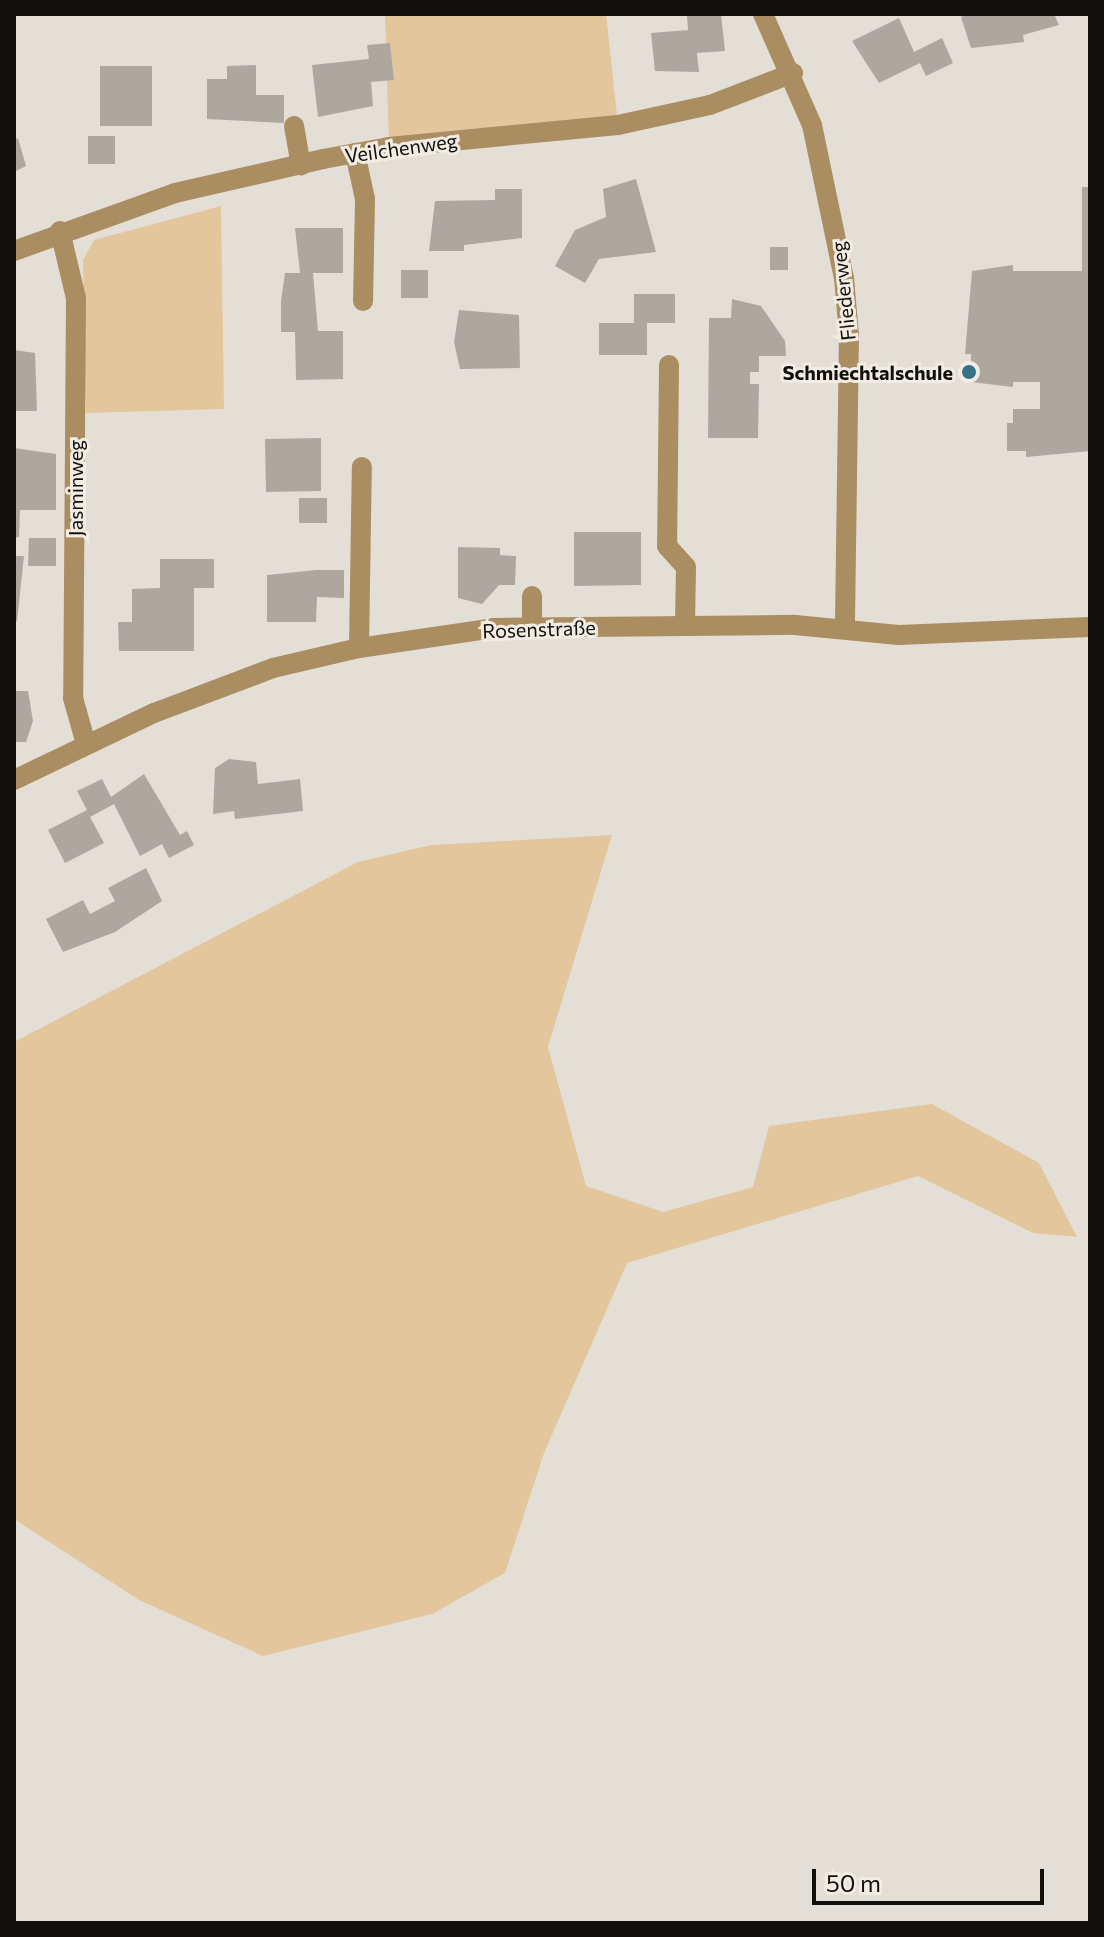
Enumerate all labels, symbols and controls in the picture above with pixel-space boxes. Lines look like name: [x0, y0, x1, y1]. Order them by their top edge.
street label: Veilchenweg: [343, 128, 459, 168]
street label: Fliederweg: [826, 240, 860, 342]
place label: Schmiechtalschule: [783, 360, 953, 384]
marker: Schmiechtalschule: [960, 363, 978, 381]
street label: Jasminweg: [63, 440, 87, 536]
street label: Rosenstraße: [482, 615, 596, 643]
scale bar: [816, 1853, 1048, 1903]
text: 50 m: [826, 1868, 881, 1897]

